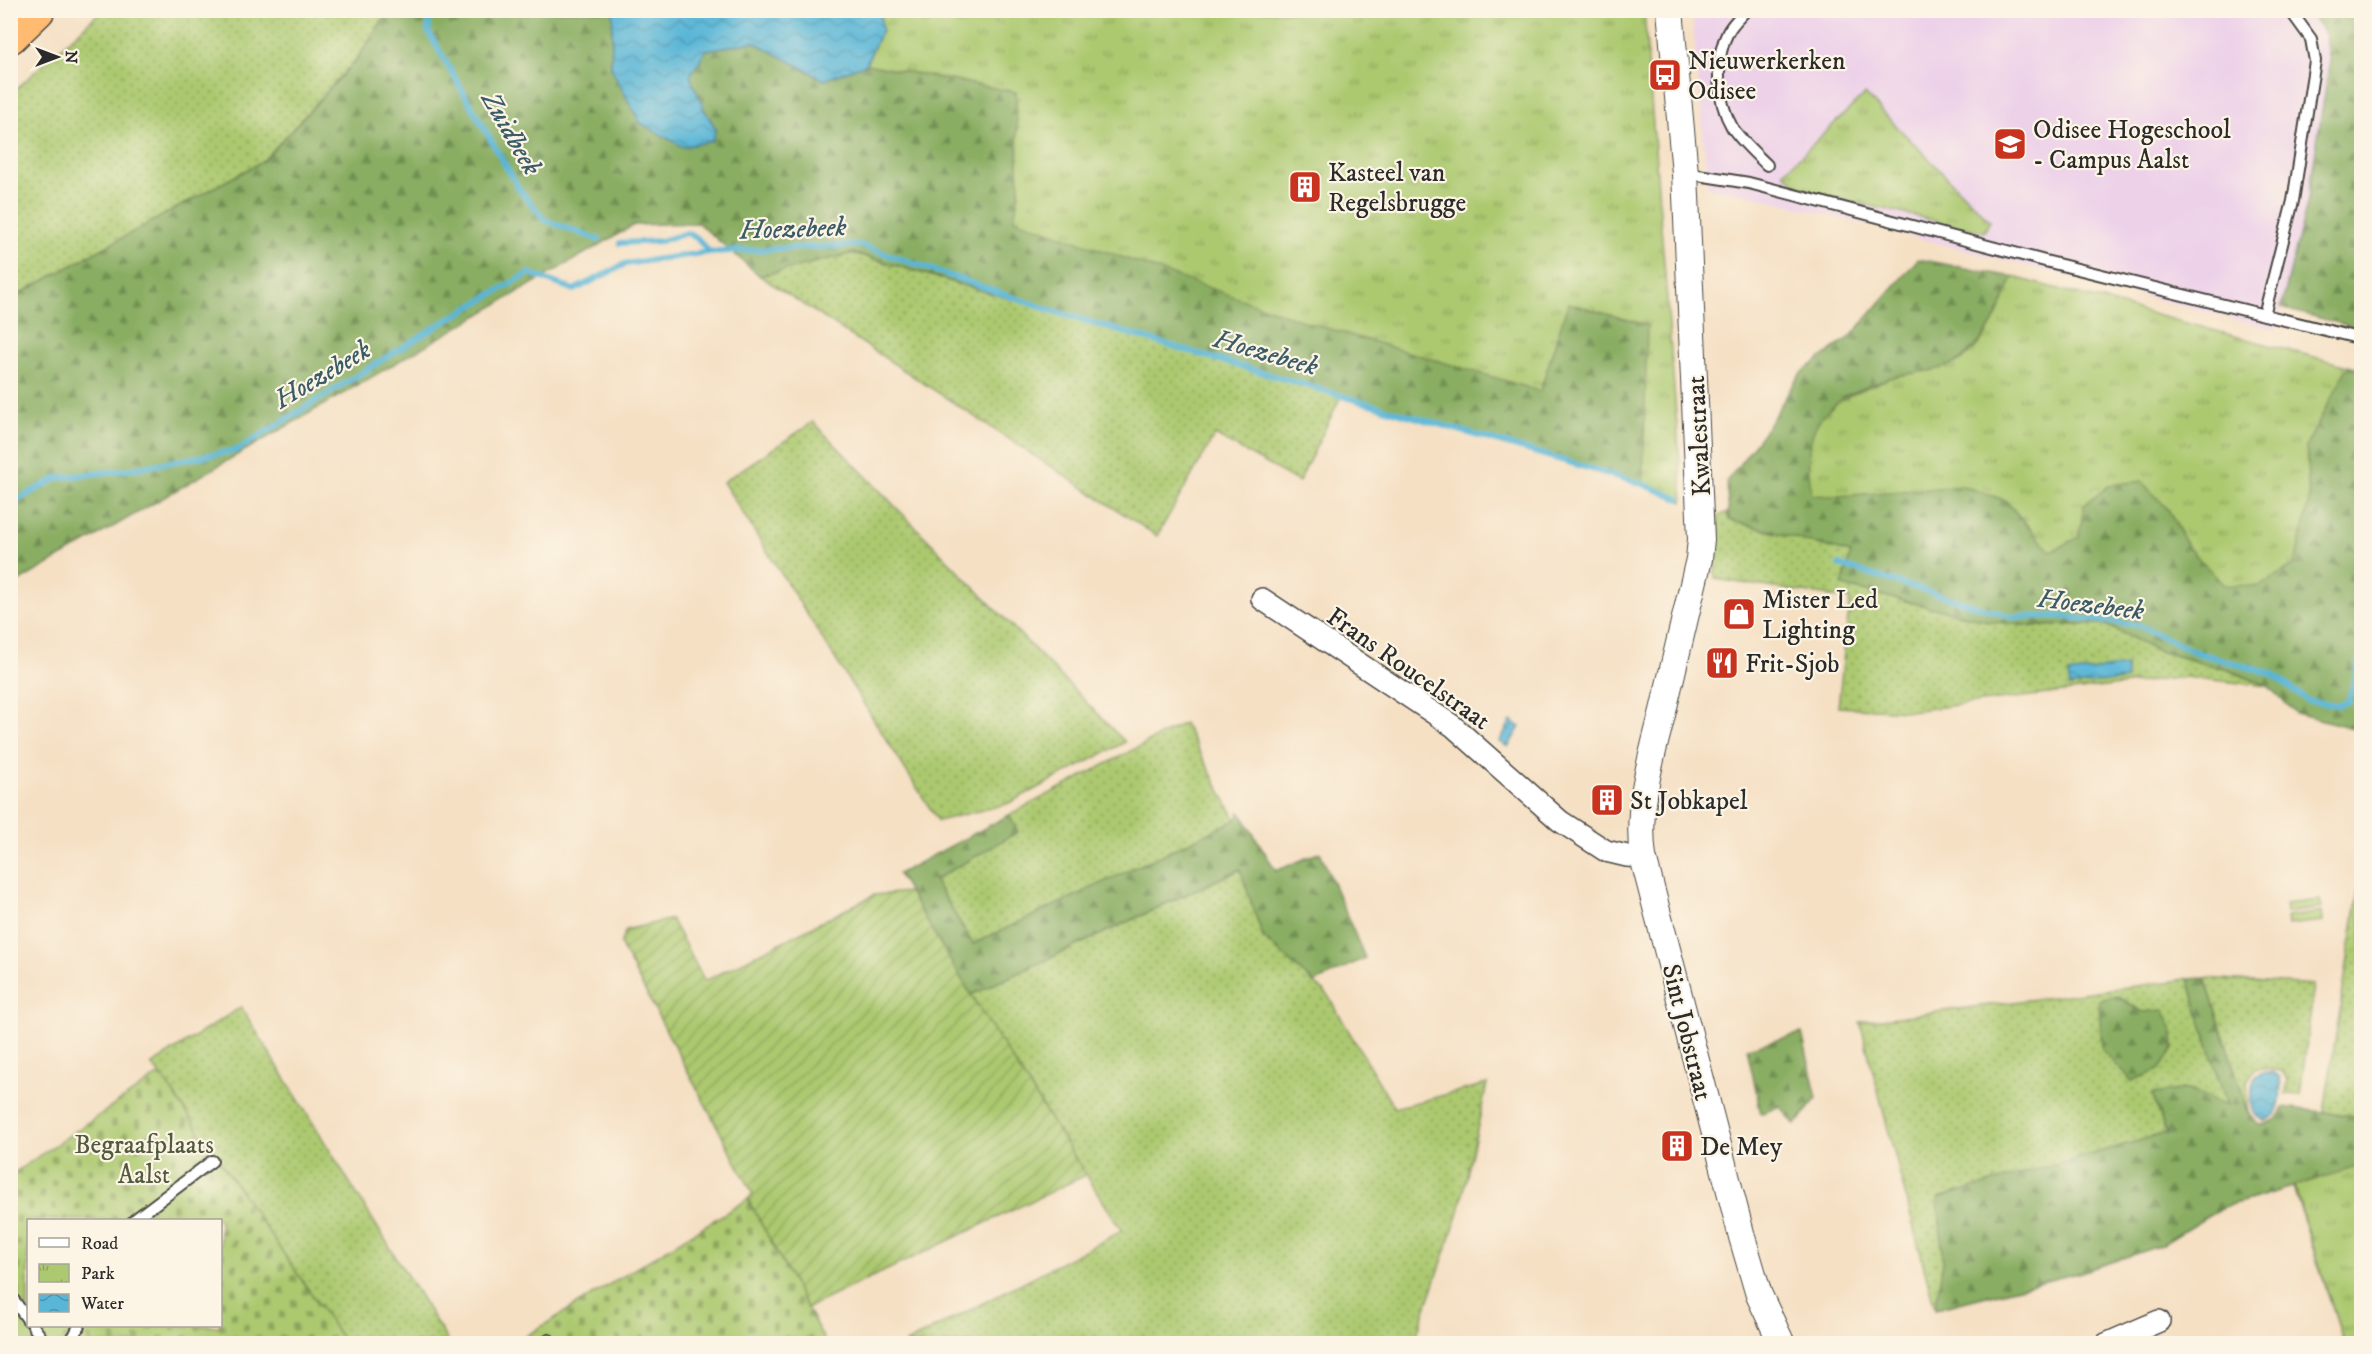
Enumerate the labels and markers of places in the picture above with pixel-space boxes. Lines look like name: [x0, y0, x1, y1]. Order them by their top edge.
place label: Nieuwerkerken Odisee: [1688, 45, 1846, 108]
bus stop icon: Nieuwerkerken Odisee: [1647, 57, 1683, 93]
place label: Odisee Hogeschool - Campus Aalst: [2033, 114, 2231, 177]
school or university icon: Odisee Hogeschool - Campus Aalst: [1992, 126, 2028, 162]
place label: Kasteel van Regelsbrugge: [1328, 157, 1466, 220]
building icon: Kasteel van Regelsbrugge: [1287, 169, 1323, 205]
place label: Mister Led Lighting: [1762, 584, 1878, 647]
shop icon: Mister Led Lighting: [1721, 596, 1757, 632]
restaurant icon: Frit-Sjob: [1704, 645, 1740, 681]
place label: Frit-Sjob: [1745, 648, 1840, 681]
building icon: St Jobkapel: [1589, 782, 1625, 818]
place label: St Jobkapel: [1630, 785, 1748, 818]
building icon: De Mey: [1659, 1128, 1695, 1164]
place label: De Mey: [1700, 1131, 1783, 1164]

